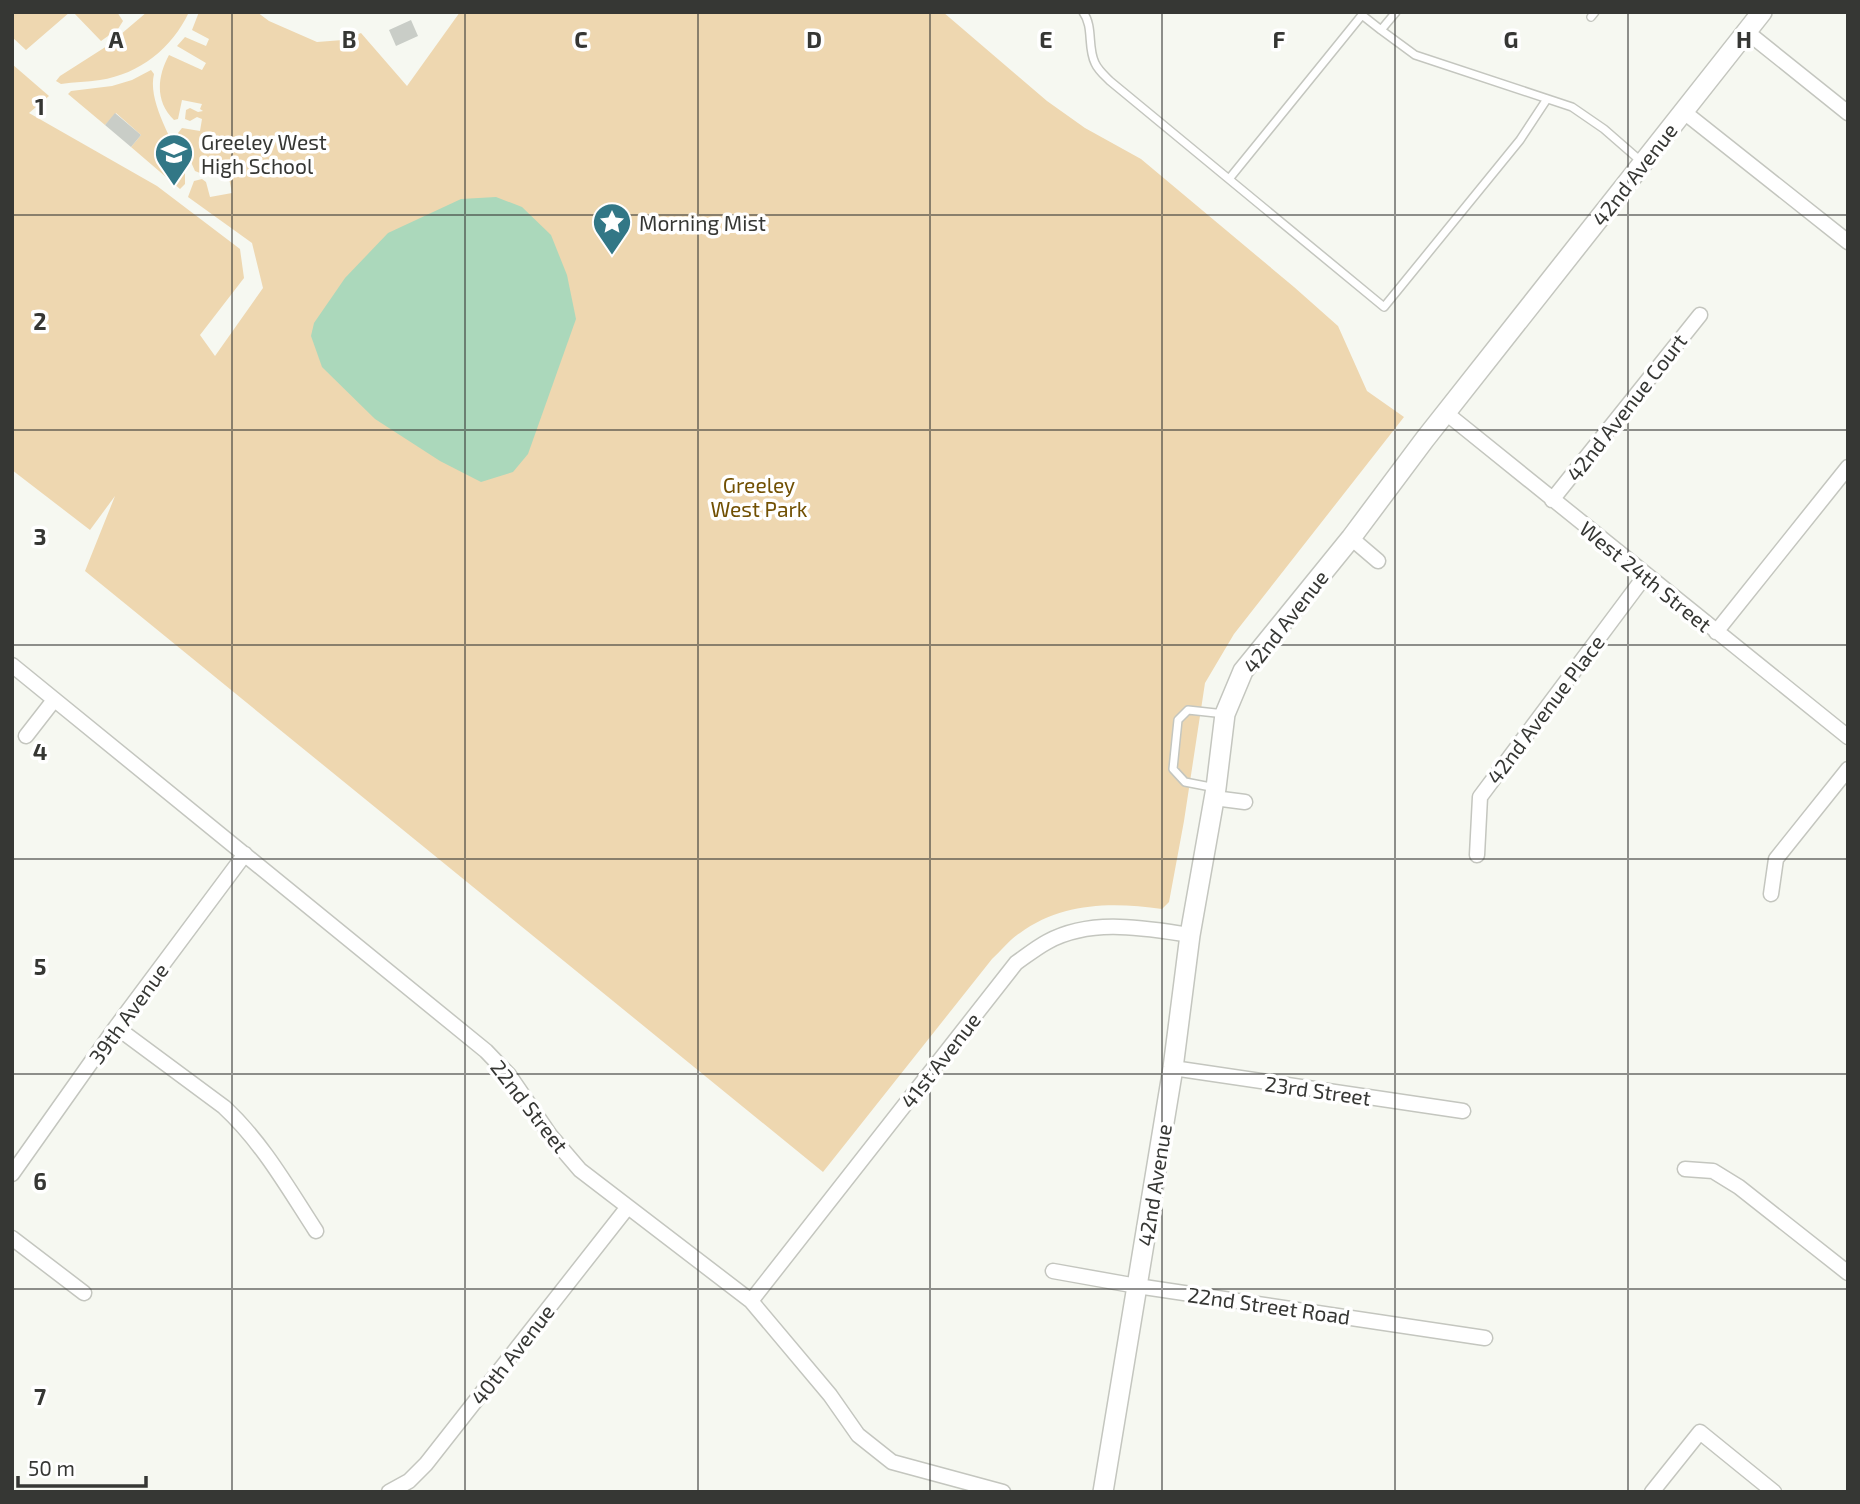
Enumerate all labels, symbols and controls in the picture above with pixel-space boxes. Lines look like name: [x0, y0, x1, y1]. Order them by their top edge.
text: A: [108, 25, 124, 53]
text: B: [342, 25, 356, 53]
text: C: [574, 25, 588, 53]
text: D: [806, 25, 822, 53]
text: E: [1039, 25, 1053, 53]
text: F: [1273, 25, 1286, 53]
text: G: [1504, 25, 1518, 53]
text: H: [1736, 25, 1752, 53]
text: 1: [35, 92, 45, 120]
street label: 42nd Avenue: [1586, 118, 1682, 230]
place label: Greeley West High School: [201, 129, 327, 178]
school or university icon: Greeley West High School: [153, 132, 195, 187]
place icon: Morning Mist: [591, 201, 633, 256]
place label: Morning Mist: [639, 210, 766, 235]
text: 2: [33, 307, 47, 335]
street label: 42nd Avenue Court: [1561, 328, 1691, 486]
park label: Greeley West Park: [710, 472, 808, 521]
street label: West 24th Street: [1575, 515, 1717, 637]
text: 3: [33, 522, 47, 550]
street label: 42nd Avenue: [1237, 565, 1333, 677]
street label: 42nd Avenue Place: [1481, 630, 1609, 788]
text: 4: [33, 737, 47, 765]
text: 5: [34, 952, 46, 980]
street label: 39th Avenue: [83, 958, 173, 1068]
street label: 41st Avenue: [895, 1007, 985, 1113]
street label: 22nd Street: [486, 1055, 574, 1157]
street label: 23rd Street: [1263, 1070, 1373, 1110]
street label: 42nd Avenue: [1132, 1122, 1176, 1248]
text: 6: [33, 1167, 47, 1195]
street label: 22nd Street Road: [1186, 1281, 1352, 1329]
street label: 40th Avenue: [465, 1299, 559, 1409]
text: 7: [34, 1382, 46, 1410]
scale bar: [18, 1444, 145, 1488]
text: 50 m: [28, 1455, 75, 1480]

